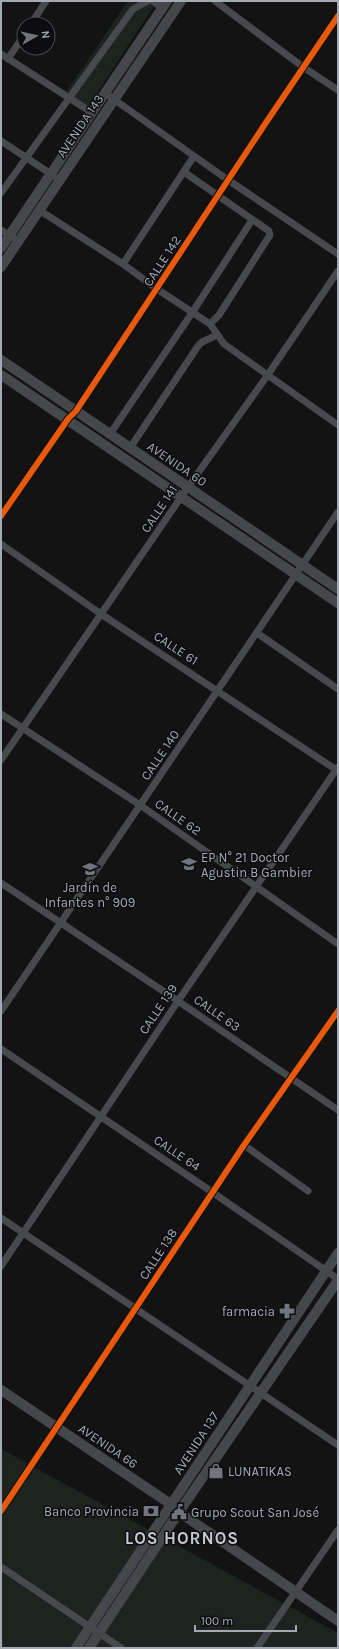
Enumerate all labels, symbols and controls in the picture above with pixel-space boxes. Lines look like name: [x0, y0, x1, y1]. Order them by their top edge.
north arrow: [16, 16, 56, 56]
text: N: [38, 30, 52, 39]
street label: AVENIDA 143: [53, 92, 107, 160]
street label: CALLE 142: [140, 233, 184, 289]
street label: AVENIDA 60: [144, 439, 210, 490]
street label: CALLE 141: [138, 482, 180, 536]
street label: CALLE 61: [151, 628, 201, 668]
street label: CALLE 140: [138, 727, 182, 783]
street label: CALLE 62: [152, 796, 204, 838]
place label: EP N° 21 Doctor Agustin B Gambier: [201, 850, 312, 880]
school or university icon: EP N° 21 Doctor Agustin B Gambier: [180, 855, 198, 873]
school or university icon: Jardín de Infantes n° 909: [81, 860, 99, 878]
place label: Jardín de Infantes n° 909: [45, 880, 135, 910]
street label: CALLE 139: [136, 981, 180, 1037]
street label: CALLE 63: [191, 992, 243, 1034]
street label: CALLE 64: [151, 1132, 203, 1174]
street label: CALLE 138: [136, 1226, 180, 1282]
pharmacy icon: farmacia: [278, 1302, 296, 1320]
place label: farmacia: [222, 1304, 275, 1319]
street label: AVENIDA 137: [170, 1409, 222, 1477]
street label: AVENIDA 66: [76, 1421, 140, 1471]
shop icon: LUNATIKAS: [207, 1462, 225, 1480]
place label: LUNATIKAS: [228, 1464, 292, 1479]
bank icon: Banco Provincia: [142, 1502, 160, 1520]
public building icon: Grupo Scout San José: [170, 1503, 188, 1521]
place label: Banco Provincia: [44, 1504, 139, 1519]
place label: Grupo Scout San José: [191, 1505, 319, 1520]
district label: LOS HORNOS: [125, 1528, 239, 1548]
scale bar: [195, 1607, 296, 1633]
text: 100 m: [201, 1614, 233, 1628]

